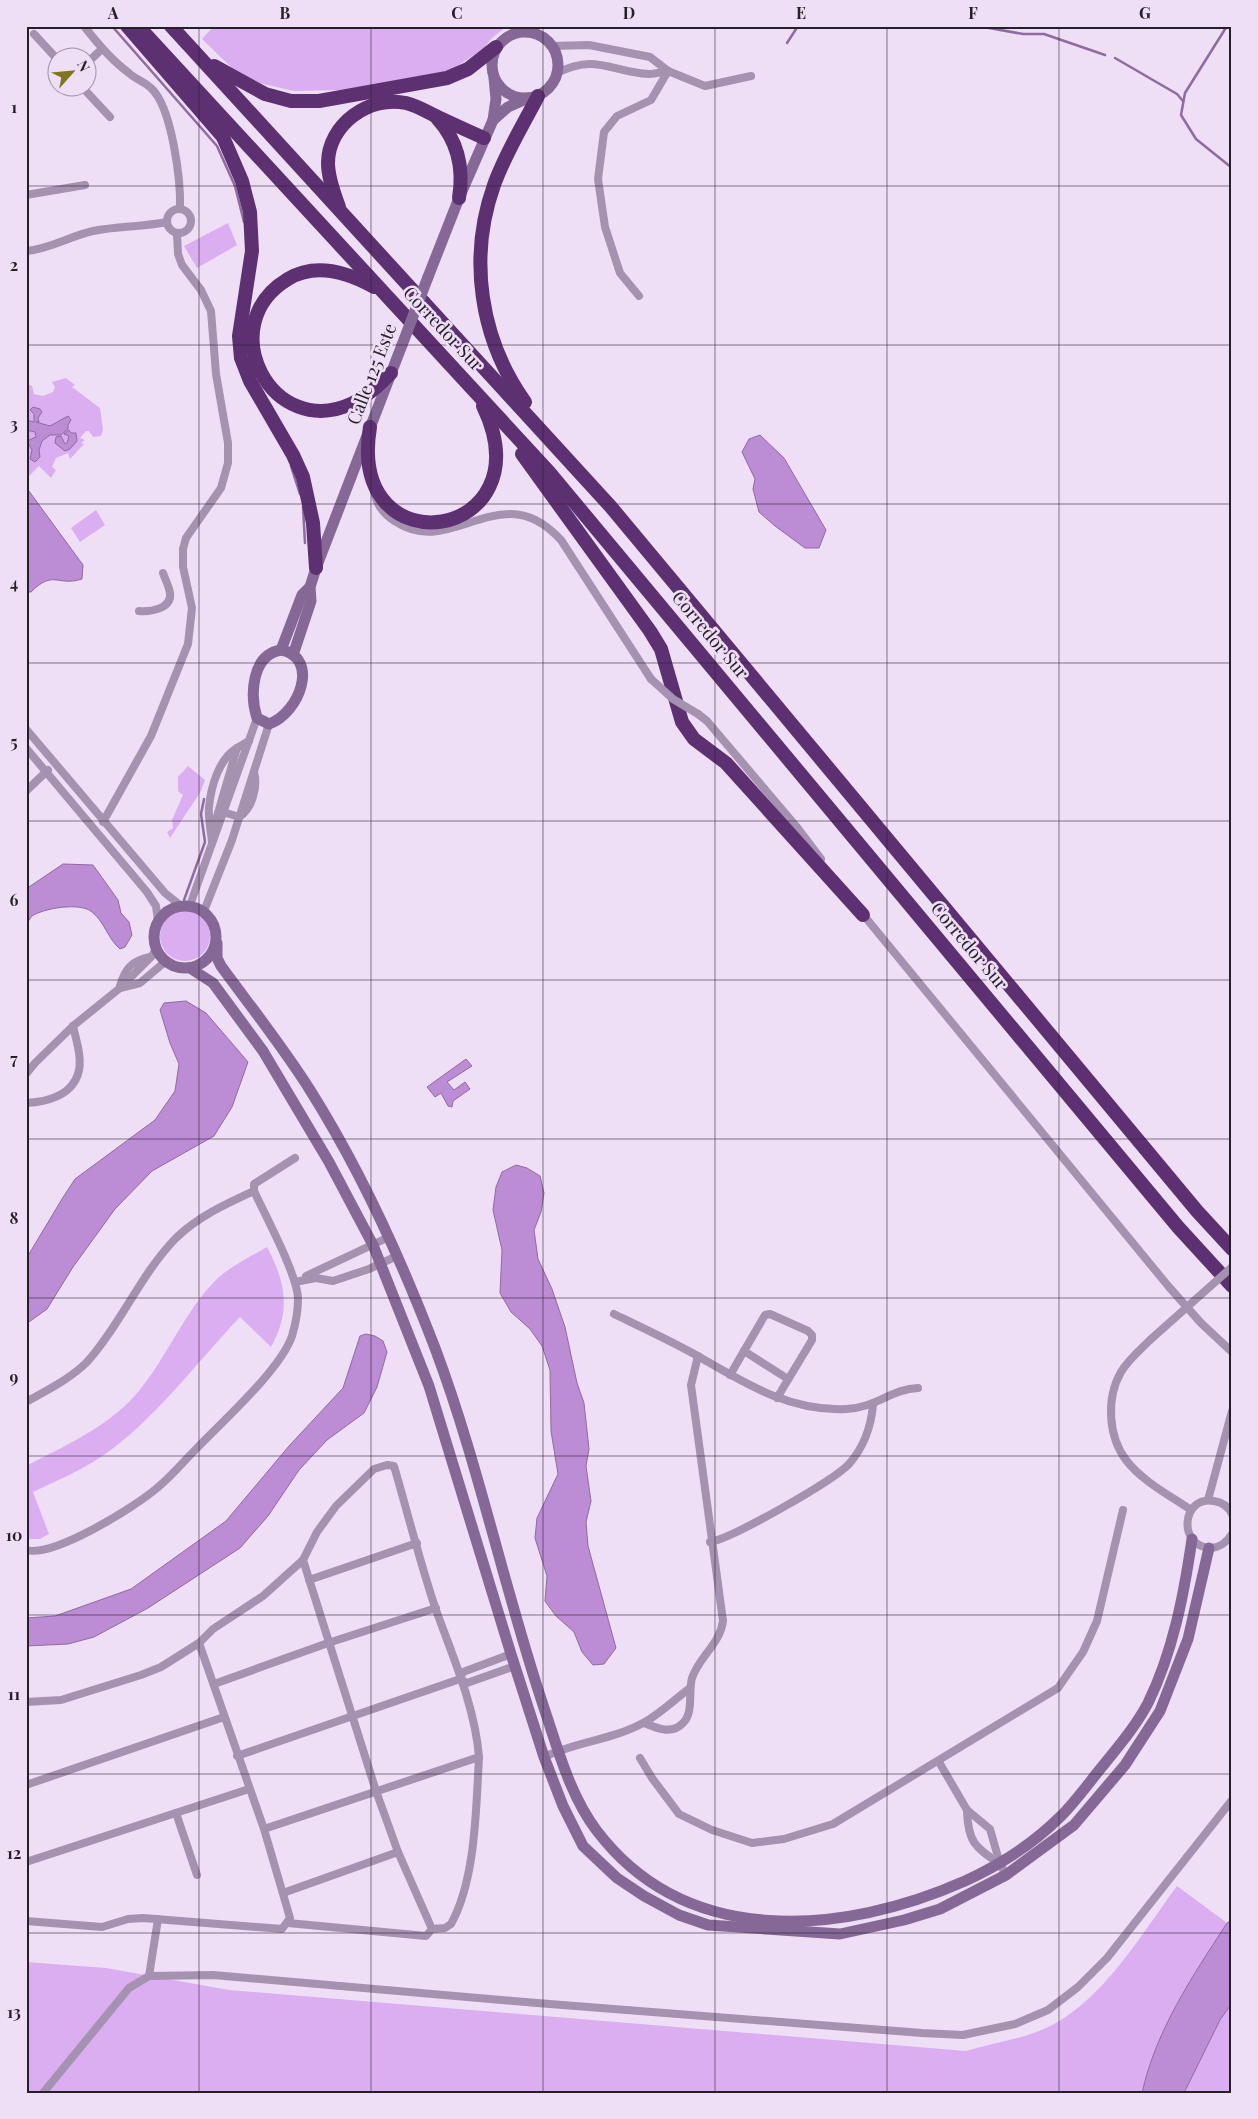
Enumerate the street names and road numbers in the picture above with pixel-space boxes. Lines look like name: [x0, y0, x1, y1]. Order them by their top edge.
street label: Corredor Sur: [398, 281, 489, 376]
street label: Calle 125 Este: [341, 320, 401, 428]
street label: Corredor Sur: [667, 585, 755, 683]
street label: Corredor Sur: [926, 896, 1014, 994]

